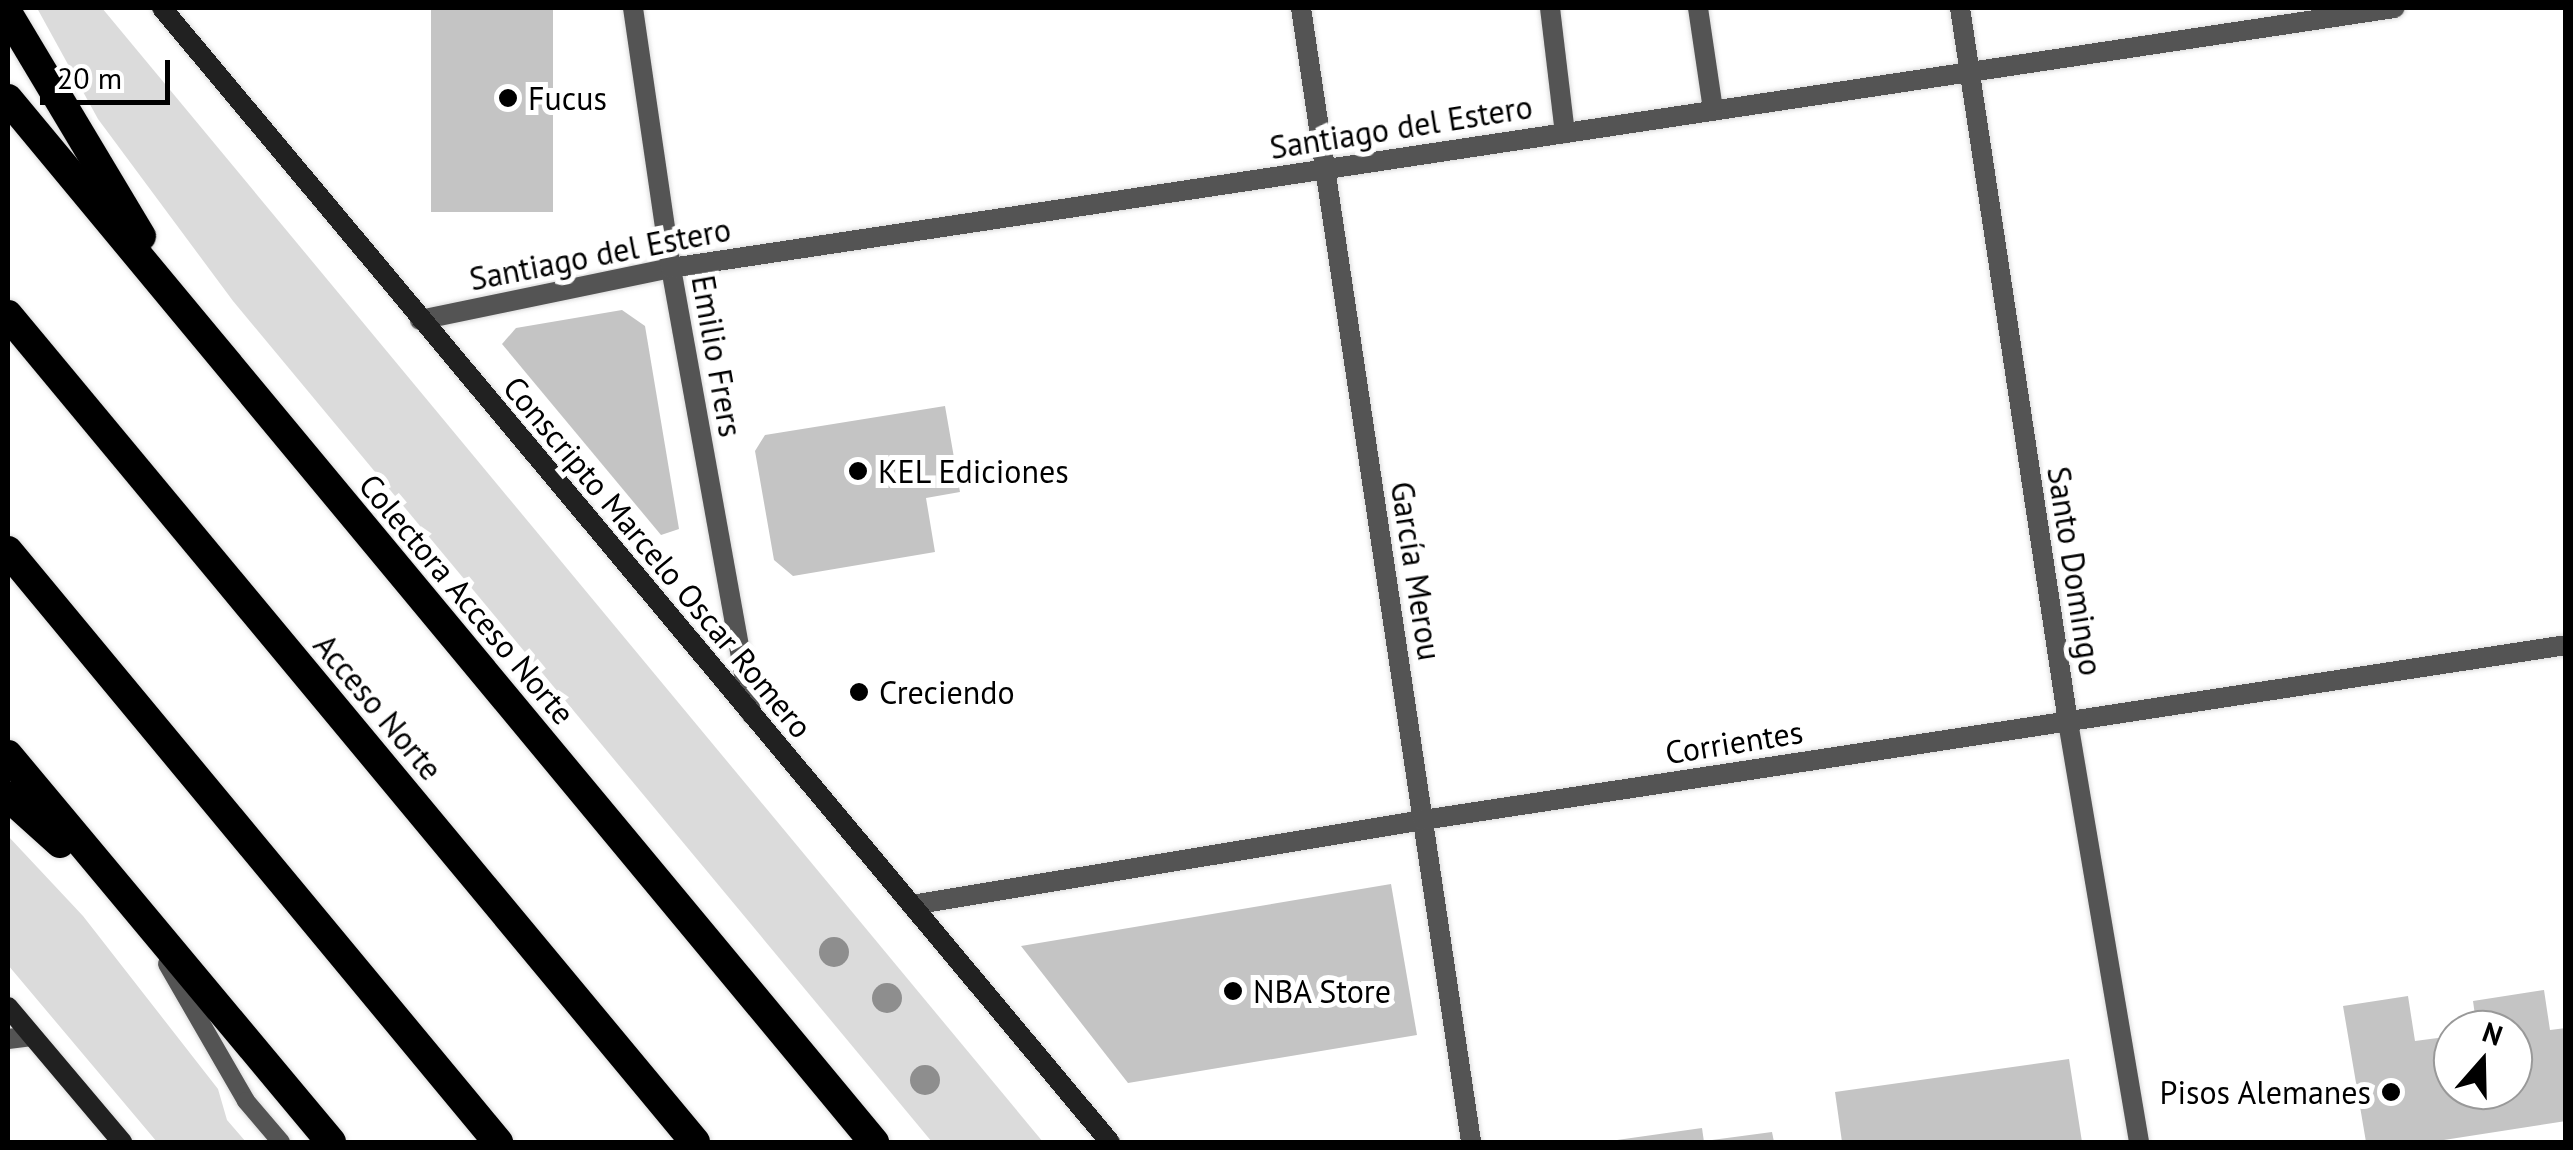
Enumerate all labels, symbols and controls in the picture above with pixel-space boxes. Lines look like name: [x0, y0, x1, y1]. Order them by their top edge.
scale bar: [45, 40, 175, 102]
text: 20 m: [57, 58, 122, 97]
place label: Fucus: [528, 79, 607, 117]
marker: Fucus: [497, 87, 519, 109]
street label: Santiago del Estero: [1267, 87, 1535, 167]
street label: Santiago del Estero: [466, 210, 734, 298]
street label: Emilio Frers: [684, 272, 750, 440]
street label: Conscripto Marcelo Oscar Romero: [496, 369, 820, 745]
place label: KEL Ediciones: [878, 452, 1070, 490]
marker: KEL Ediciones: [847, 460, 869, 482]
street label: Santo Domingo: [2040, 464, 2110, 678]
street label: Colectora Acceso Norte: [351, 466, 583, 732]
street label: García Merou: [1383, 479, 1449, 663]
street label: Acceso Norte: [306, 626, 450, 788]
place label: Creciendo: [879, 673, 1015, 711]
marker: Creciendo: [848, 681, 870, 703]
street label: Corrientes: [1663, 712, 1805, 772]
place label: NBA Store: [1253, 972, 1392, 1010]
marker: NBA Store: [1222, 980, 1244, 1002]
north arrow: [2433, 1010, 2533, 1110]
text: N: [2478, 1013, 2508, 1054]
place label: Pisos Alemanes: [2158, 1073, 2371, 1111]
marker: Pisos Alemanes: [2380, 1081, 2402, 1103]

